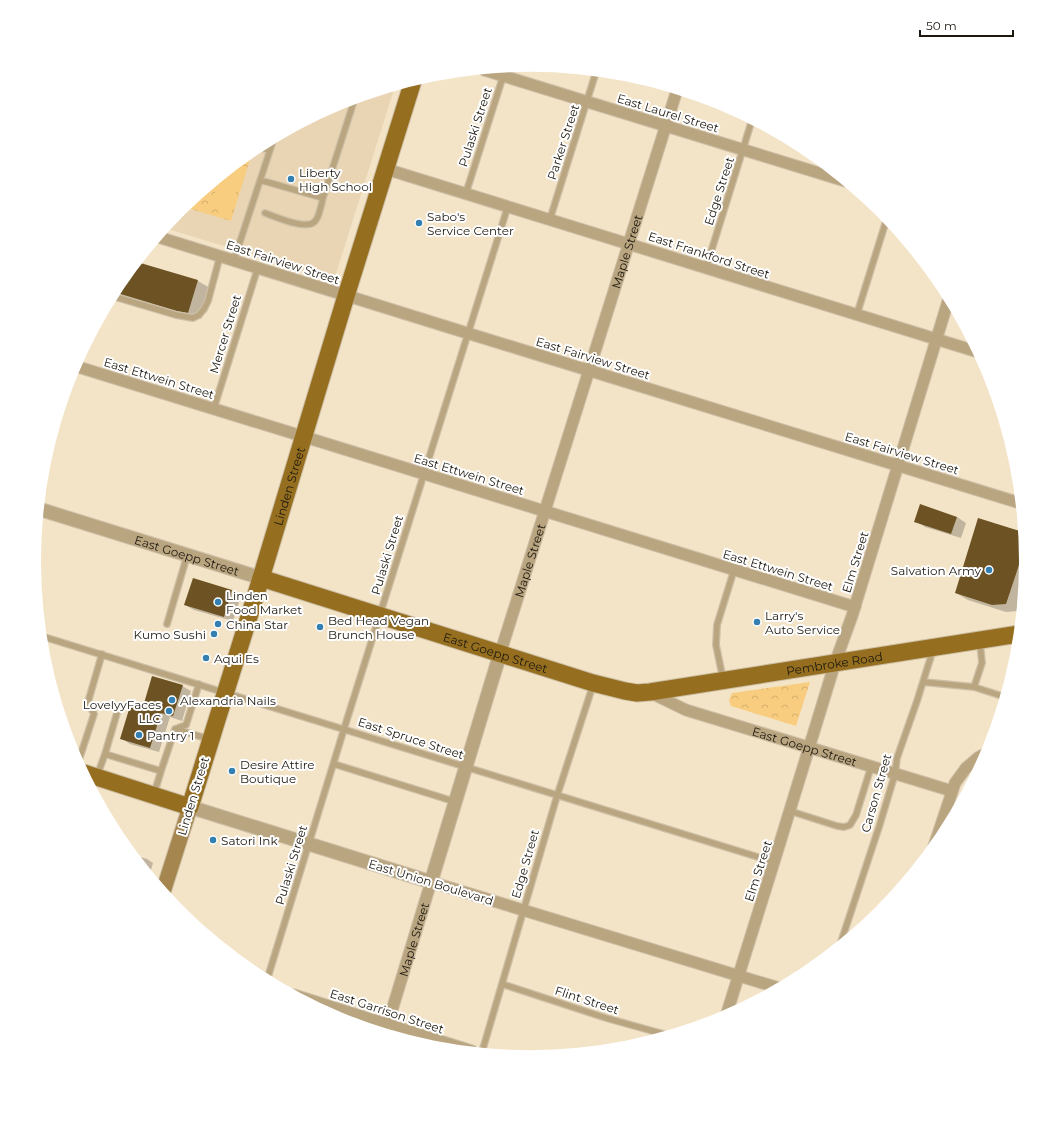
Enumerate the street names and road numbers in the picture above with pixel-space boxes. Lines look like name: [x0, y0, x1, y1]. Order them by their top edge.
street label: Pulaski Street: [455, 85, 495, 169]
street label: East Laurel Street: [615, 90, 721, 136]
street label: Parker Street: [544, 102, 582, 182]
street label: Edge Street: [701, 155, 737, 227]
street label: Maple Street: [608, 212, 645, 290]
street label: East Frankford Street: [646, 228, 772, 282]
street label: East Fairview Street: [224, 237, 342, 287]
street label: Mercer Street: [206, 293, 244, 375]
street label: East Fairview Street: [534, 334, 652, 383]
street label: East Ettwein Street: [102, 354, 216, 402]
street label: East Fairview Street: [843, 429, 961, 478]
street label: Linden Street: [270, 445, 308, 527]
street label: East Ettwein Street: [412, 450, 526, 498]
street label: Pulaski Street: [368, 513, 406, 597]
street label: Maple Street: [511, 522, 548, 599]
street label: Elm Street: [839, 529, 871, 595]
street label: East Goepp Street: [133, 532, 241, 578]
street label: East Ettwein Street: [721, 546, 835, 594]
street label: East Goepp Street: [441, 629, 550, 676]
street label: Pembroke Road: [785, 648, 884, 678]
street label: East Spruce Street: [356, 714, 466, 762]
street label: East Goepp Street: [751, 723, 859, 769]
street label: Carson Street: [858, 752, 894, 834]
street label: Linden Street: [174, 755, 212, 837]
street label: Pulaski Street: [272, 823, 310, 907]
street label: Edge Street: [508, 828, 542, 900]
street label: Elm Street: [741, 838, 775, 903]
street label: East Union Boulevard: [367, 856, 495, 908]
street label: Maple Street: [395, 900, 432, 978]
street label: Flint Street: [553, 983, 621, 1017]
street label: East Garrison Street: [328, 986, 446, 1037]

